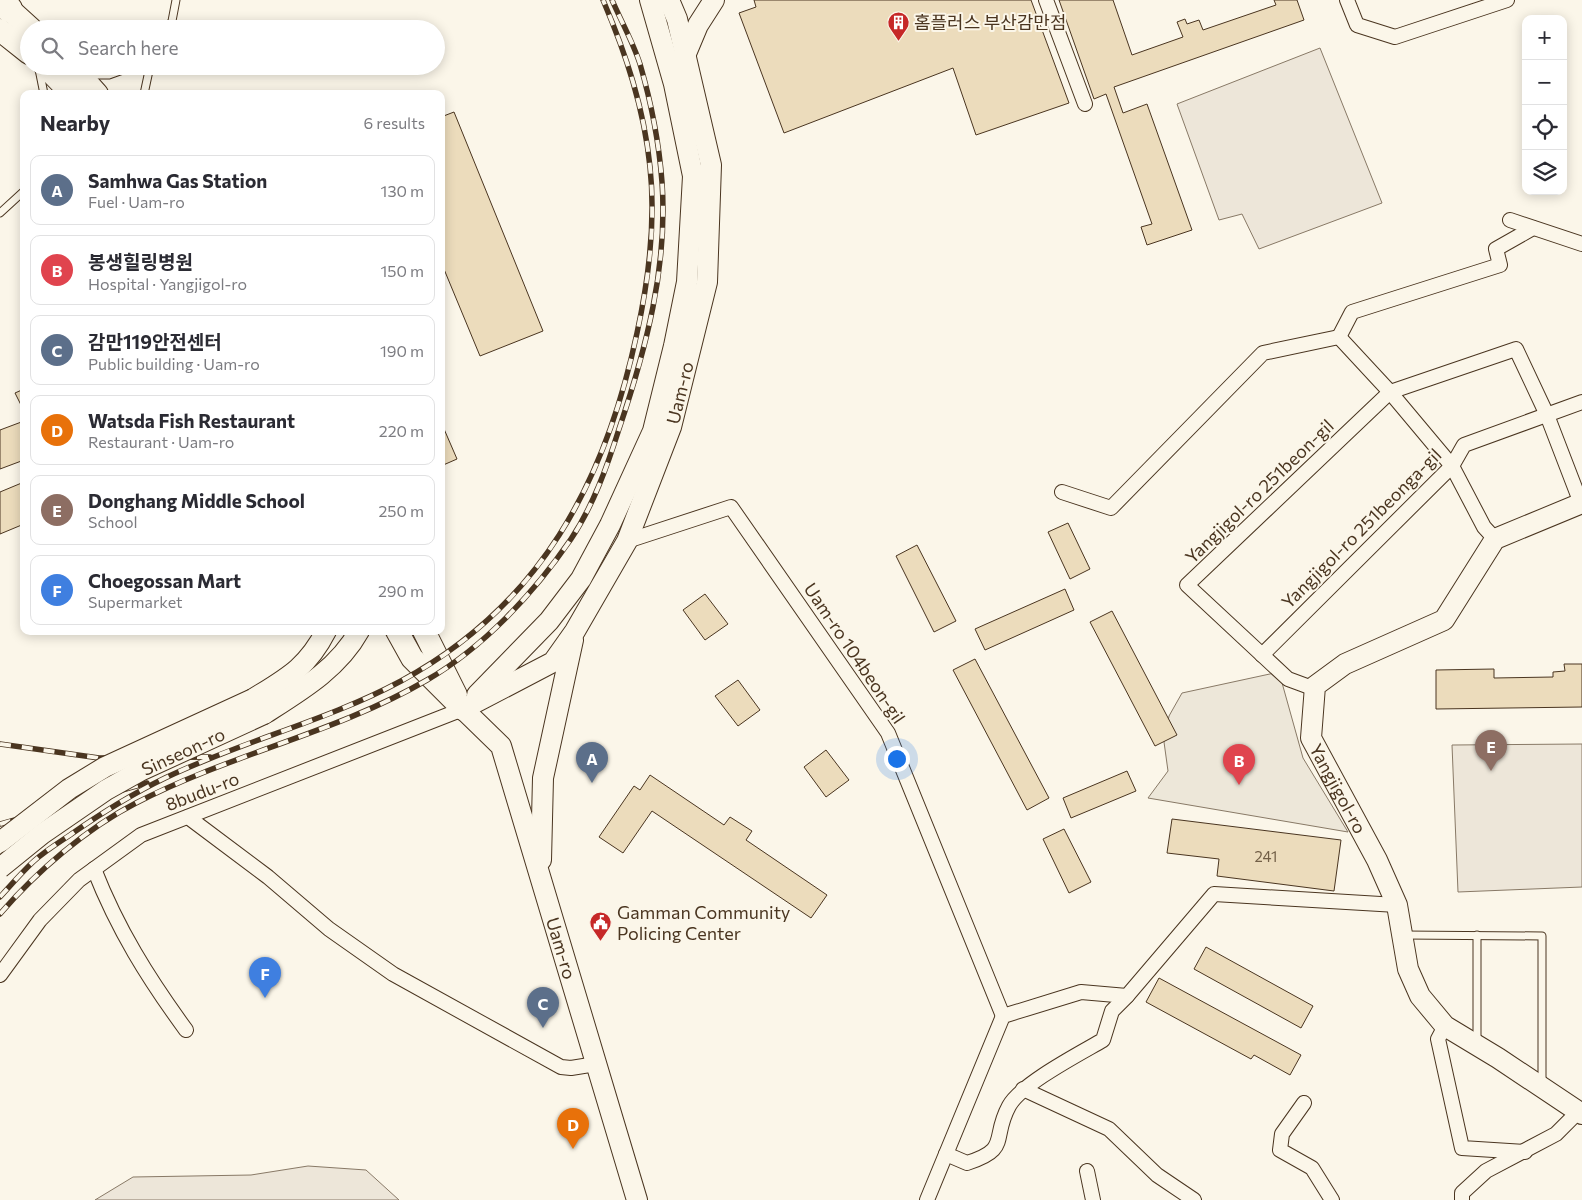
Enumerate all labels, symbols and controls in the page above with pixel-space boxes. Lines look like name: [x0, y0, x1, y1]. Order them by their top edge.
building icon: 홈플러스 부산감만점: [886, 10, 910, 41]
place label: 홈플러스 부산감만점: [914, 11, 1067, 33]
map controls: [1522, 15, 1567, 195]
button: +: [1522, 15, 1567, 60]
search box: [20, 20, 445, 75]
icon: search: [38, 34, 66, 62]
text: Search here: [78, 36, 178, 59]
button: −: [1522, 60, 1567, 105]
button: locate: [1522, 105, 1567, 150]
text: Nearby: [40, 110, 110, 135]
text: 6 results: [364, 113, 425, 132]
button: layers: [1522, 150, 1567, 195]
text: Samhwa Gas Station: [88, 169, 267, 192]
text: A: [51, 181, 63, 200]
text: 130 m: [381, 181, 424, 200]
text: Fuel · Uam-ro: [88, 192, 185, 211]
text: 봉생힐링병원: [88, 250, 193, 273]
text: B: [52, 261, 62, 280]
text: 150 m: [381, 261, 424, 280]
text: Hospital · Yangjigol-ro: [88, 274, 247, 293]
text: 감만119안전센터: [88, 330, 222, 353]
text: C: [52, 341, 62, 360]
text: 190 m: [380, 341, 424, 360]
text: Public building · Uam-ro: [88, 354, 260, 373]
street label: Uam-ro: [661, 359, 698, 426]
text: Watsda Fish Restaurant: [88, 409, 295, 432]
street label: Yangjigol-ro 251beon-gil: [1180, 414, 1338, 568]
text: D: [51, 421, 63, 440]
text: 220 m: [379, 421, 424, 440]
text: Restaurant · Uam-ro: [88, 432, 234, 451]
street label: Yangjigol-ro 251beonga-gil: [1276, 443, 1446, 613]
text: Donghang Middle School: [88, 489, 305, 512]
text: E: [52, 501, 62, 520]
text: 250 m: [378, 501, 424, 520]
text: School: [88, 512, 138, 531]
text: Choegossan Mart: [88, 569, 241, 592]
street label: Uam-ro 104beon-gil: [800, 578, 910, 728]
text: F: [52, 581, 62, 600]
text: 290 m: [378, 581, 424, 600]
text: Supermarket: [88, 592, 183, 611]
street label: Sinseon-ro: [138, 723, 228, 780]
pin: E: [1475, 730, 1507, 771]
street label: Yangjigol-ro: [1305, 740, 1372, 837]
pin: A: [576, 742, 608, 783]
pin: B: [1223, 744, 1255, 785]
your location: [884, 746, 910, 772]
street label: 8budu-ro: [162, 767, 242, 815]
house number: 241: [1254, 847, 1278, 865]
place label: Gamman Community Policing Center: [617, 901, 790, 944]
public building icon: Gamman Community Policing Center: [589, 910, 613, 941]
street label: Uam-ro: [542, 914, 581, 982]
pin: F: [249, 957, 281, 998]
pin: C: [527, 987, 559, 1028]
pin: D: [557, 1108, 589, 1149]

